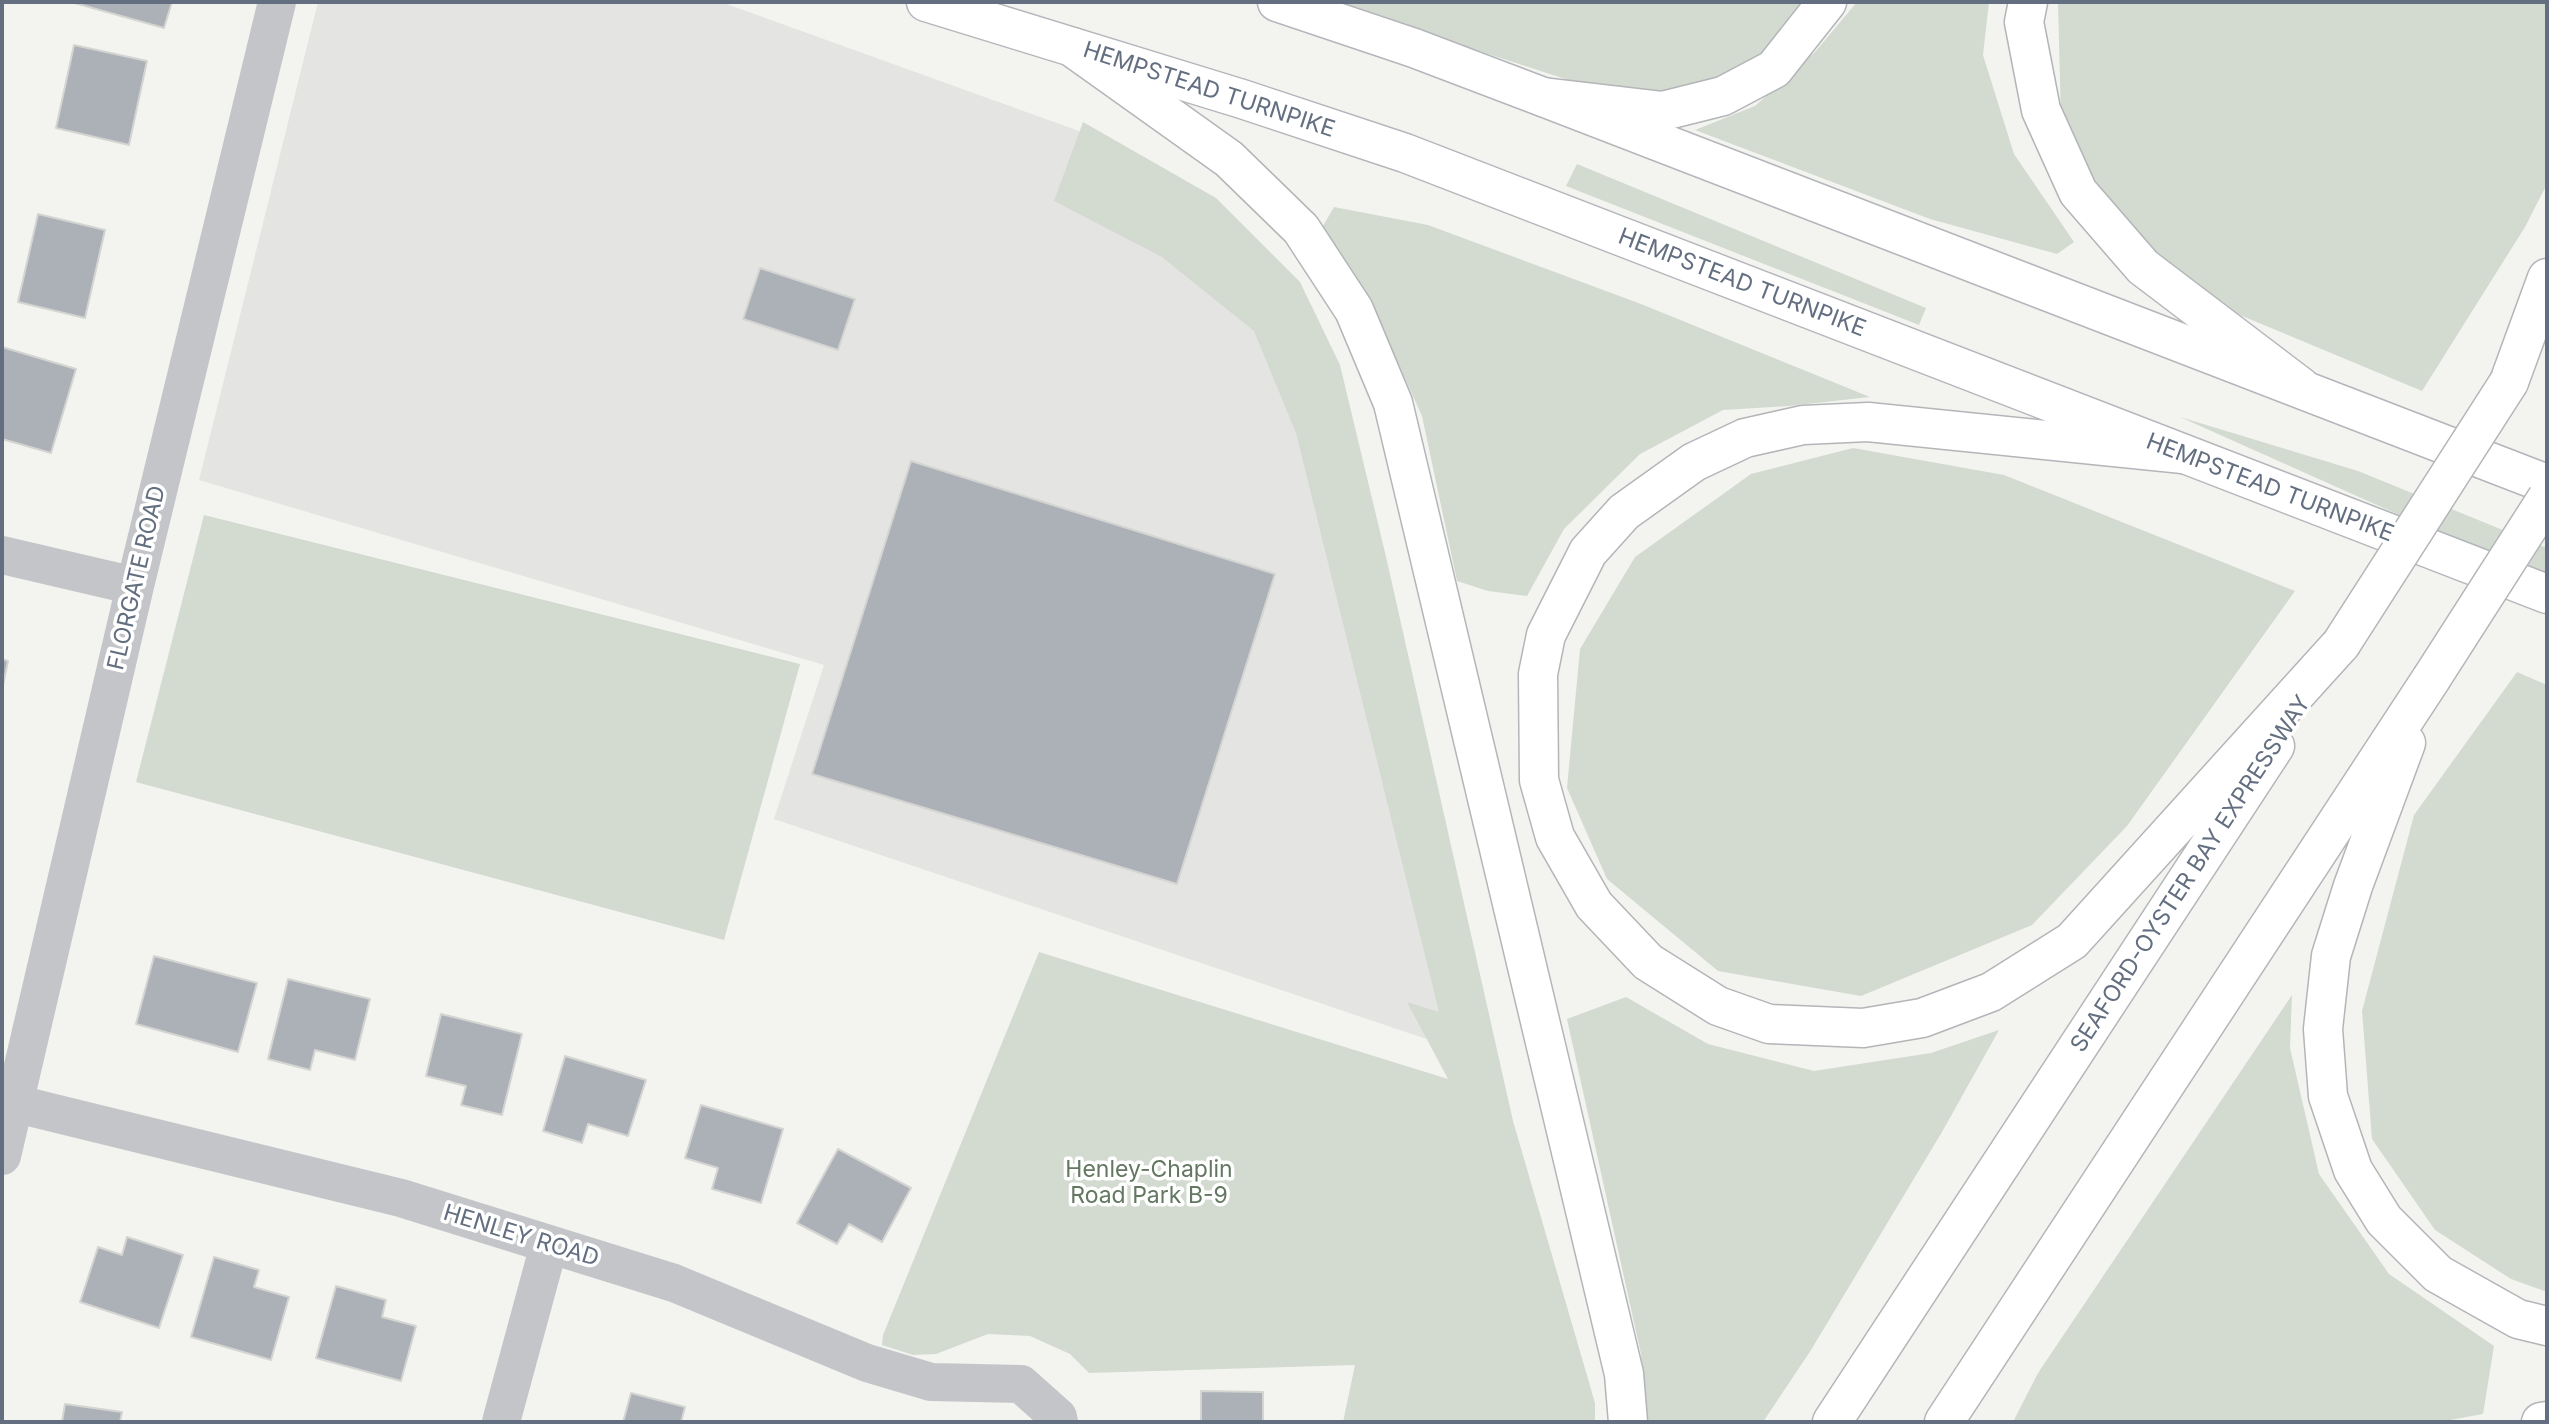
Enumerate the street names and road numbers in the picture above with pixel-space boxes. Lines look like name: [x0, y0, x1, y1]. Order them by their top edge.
street label: HEMPSTEAD TURNPIKE: [1080, 36, 1338, 144]
street label: HEMPSTEAD TURNPIKE: [1614, 223, 1870, 343]
street label: HEMPSTEAD TURNPIKE: [2142, 428, 2398, 548]
street label: FLORGATE ROAD: [102, 483, 172, 673]
street label: SEAFORD-OYSTER BAY EXPRESSWAY: [2065, 691, 2317, 1057]
street label: HENLEY ROAD: [440, 1199, 602, 1273]

